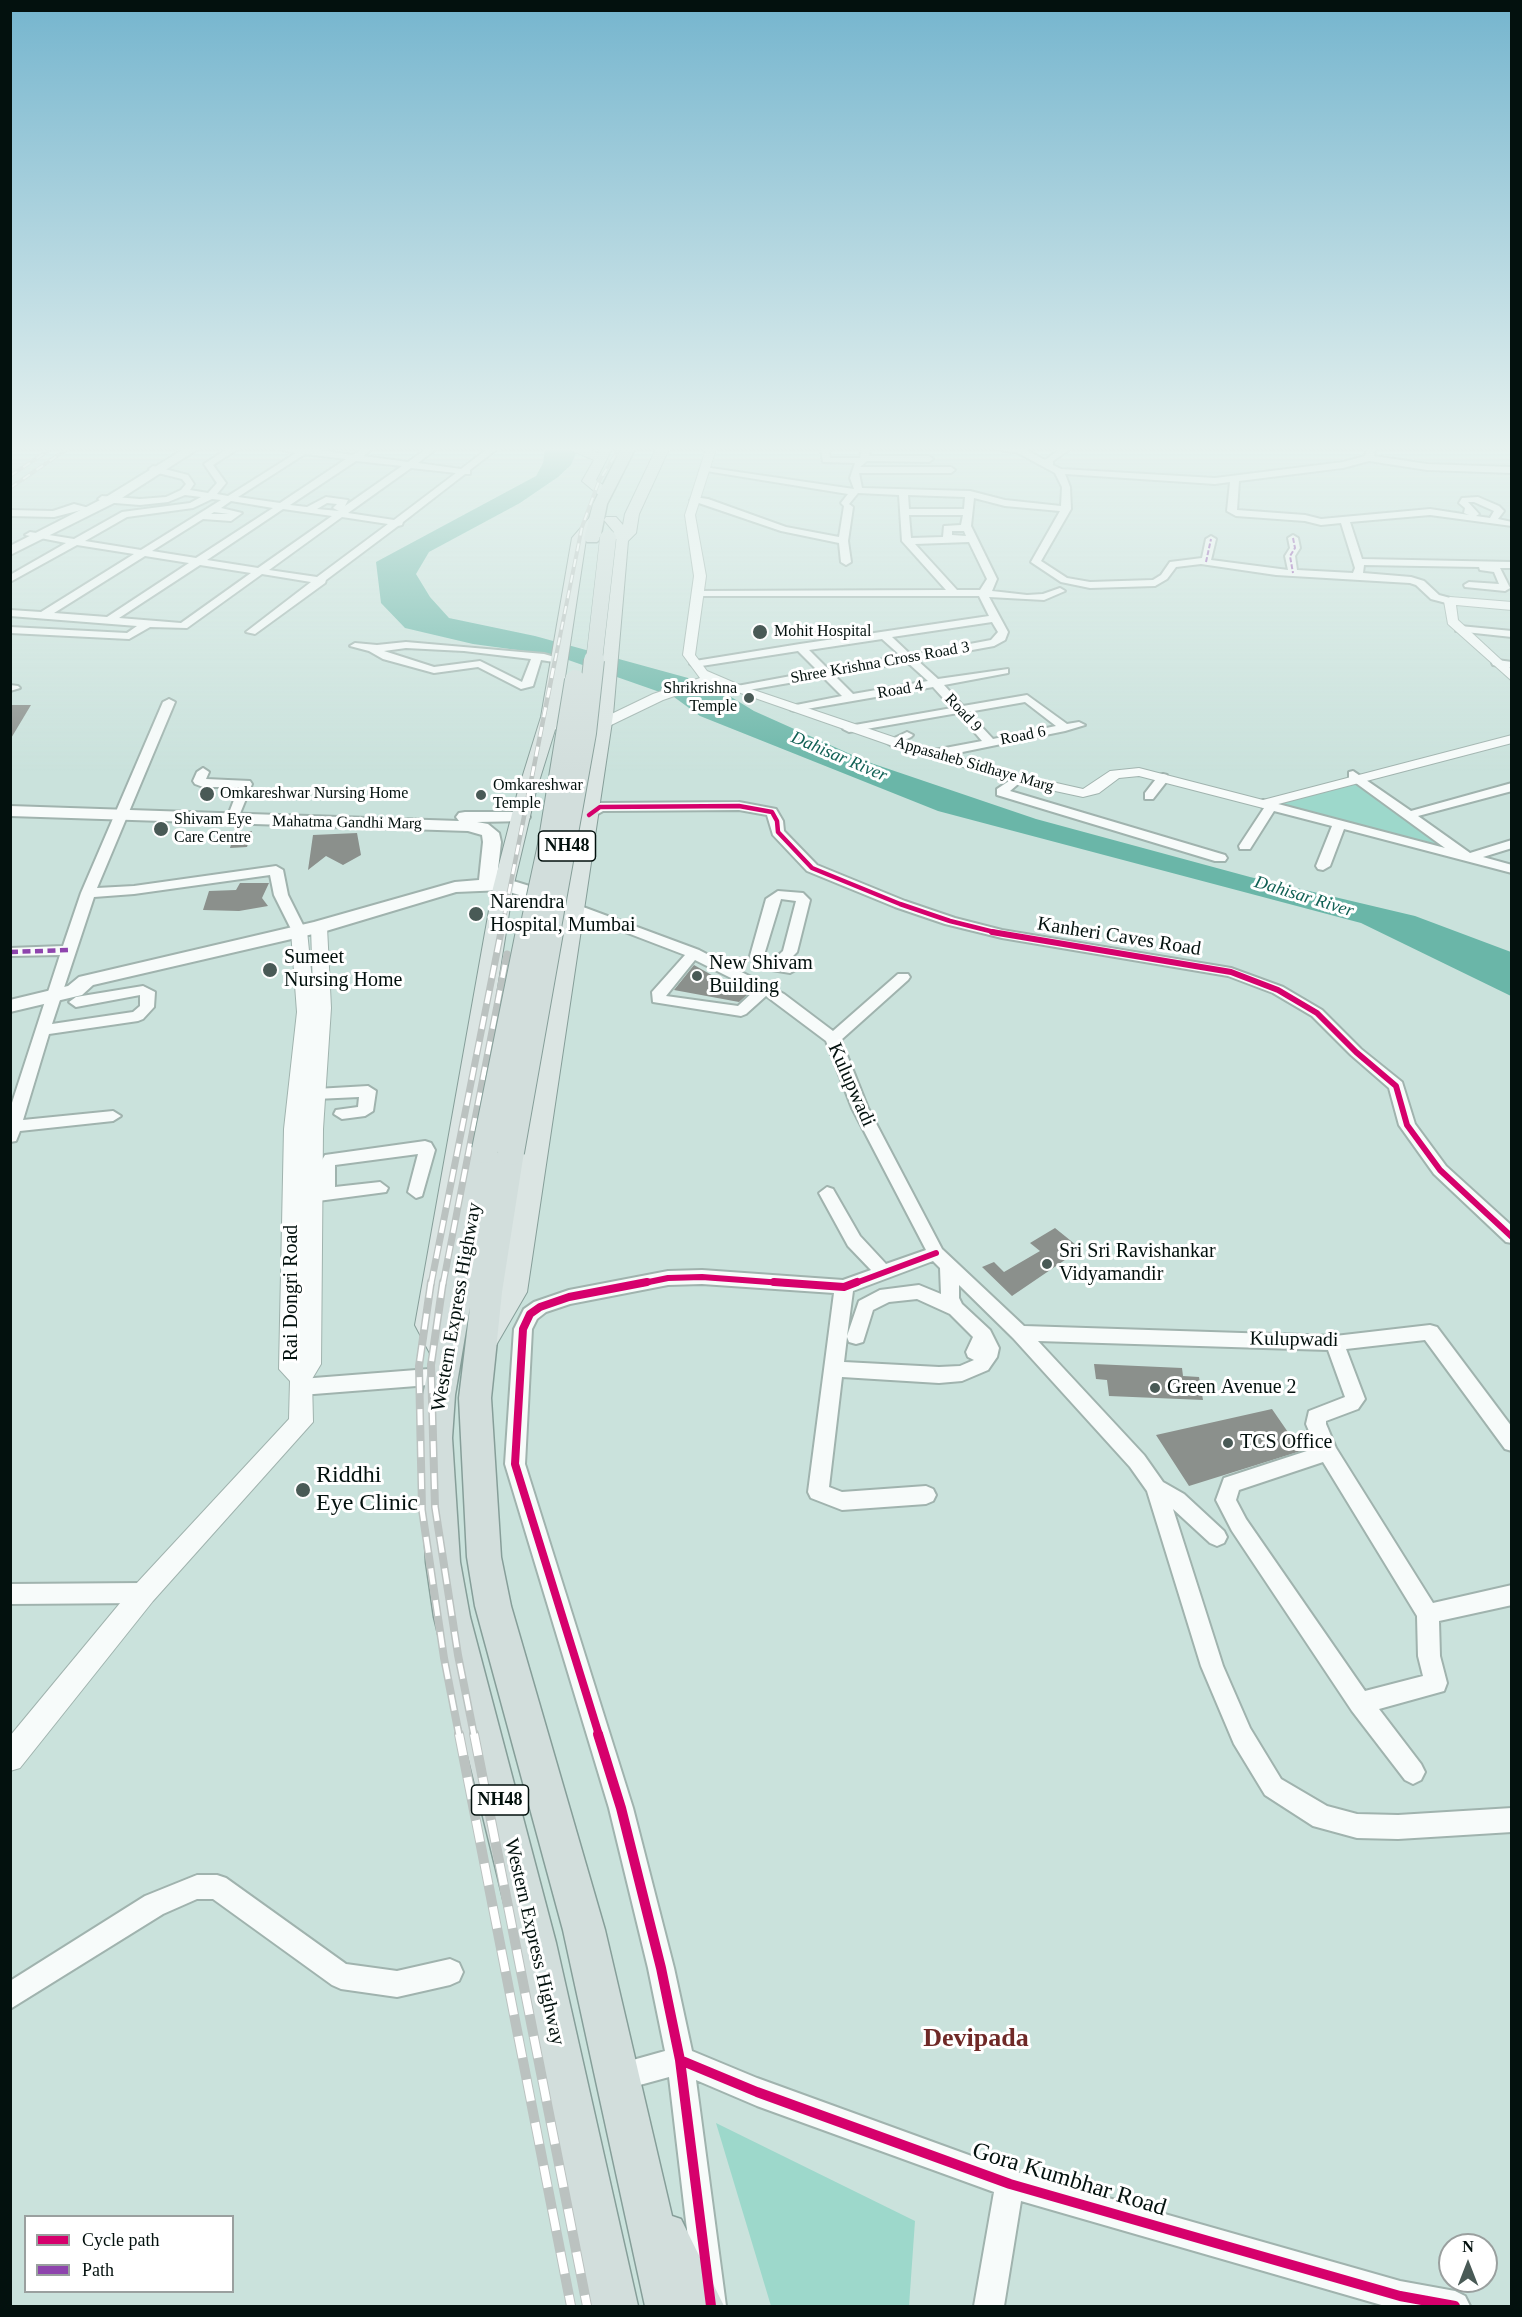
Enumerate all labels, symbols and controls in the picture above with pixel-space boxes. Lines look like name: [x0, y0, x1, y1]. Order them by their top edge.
place label: Mohit Hospital: [774, 622, 871, 642]
marker: Mohit Hospital: [751, 623, 769, 641]
street label: Shree Krishna Cross Road 3: [789, 638, 971, 688]
street label: Road 4: [876, 677, 924, 703]
place label: Shrikrishna Temple: [663, 679, 737, 717]
street label: Road 9: [940, 690, 986, 736]
marker: Shrikrishna Temple: [742, 691, 756, 705]
street label: Road 6: [999, 722, 1047, 750]
water label: Dahisar River: [788, 727, 890, 787]
street label: Appasaheb Sidhaye Marg: [892, 733, 1056, 797]
place label: Omkareshwar Temple: [493, 776, 583, 814]
place label: Omkareshwar Nursing Home: [220, 784, 408, 804]
marker: Omkareshwar Nursing Home: [198, 785, 216, 803]
marker: Omkareshwar Temple: [474, 788, 488, 802]
place label: Shivam Eye Care Centre: [174, 810, 252, 848]
street label: Mahatma Gandhi Marg: [272, 812, 422, 834]
marker: Shivam Eye Care Centre: [152, 820, 170, 838]
road number: NH48: [538, 831, 596, 861]
water label: Dahisar River: [1252, 872, 1356, 922]
place label: Narendra Hospital, Mumbai: [490, 891, 636, 938]
marker: Narendra Hospital, Mumbai: [467, 905, 485, 923]
street label: Kanheri Caves Road: [1035, 912, 1203, 962]
place label: Sumeet Nursing Home: [284, 946, 402, 993]
place label: New Shivam Building: [709, 952, 813, 999]
marker: Sumeet Nursing Home: [261, 961, 279, 979]
marker: New Shivam Building: [690, 969, 704, 983]
street label: Kulupwadi: [822, 1040, 880, 1130]
street label: Western Express Highway: [427, 1201, 487, 1413]
street label: Rai Dongri Road: [280, 1225, 304, 1361]
place label: Sri Sri Ravishankar Vidyamandir: [1059, 1240, 1216, 1287]
marker: Sri Sri Ravishankar Vidyamandir: [1040, 1257, 1054, 1271]
street label: Kulupwadi: [1249, 1327, 1339, 1353]
place label: Green Avenue 2: [1167, 1376, 1297, 1400]
marker: Green Avenue 2: [1148, 1381, 1162, 1395]
place label: TCS Office: [1240, 1431, 1332, 1455]
marker: TCS Office: [1221, 1436, 1235, 1450]
place label: Riddhi Eye Clinic: [316, 1462, 418, 1518]
marker: Riddhi Eye Clinic: [294, 1481, 312, 1499]
road number: NH48: [472, 1785, 528, 1815]
street label: Western Express Highway: [498, 1836, 570, 2048]
district label: Devipada: [923, 2023, 1029, 2055]
street label: Gora Kumbhar Road: [969, 2137, 1169, 2223]
legend: [24, 2215, 234, 2293]
text: Cycle path: [82, 2230, 159, 2250]
north arrow: [1438, 2233, 1498, 2293]
text: N: [1462, 2238, 1474, 2255]
text: Path: [82, 2260, 114, 2280]

